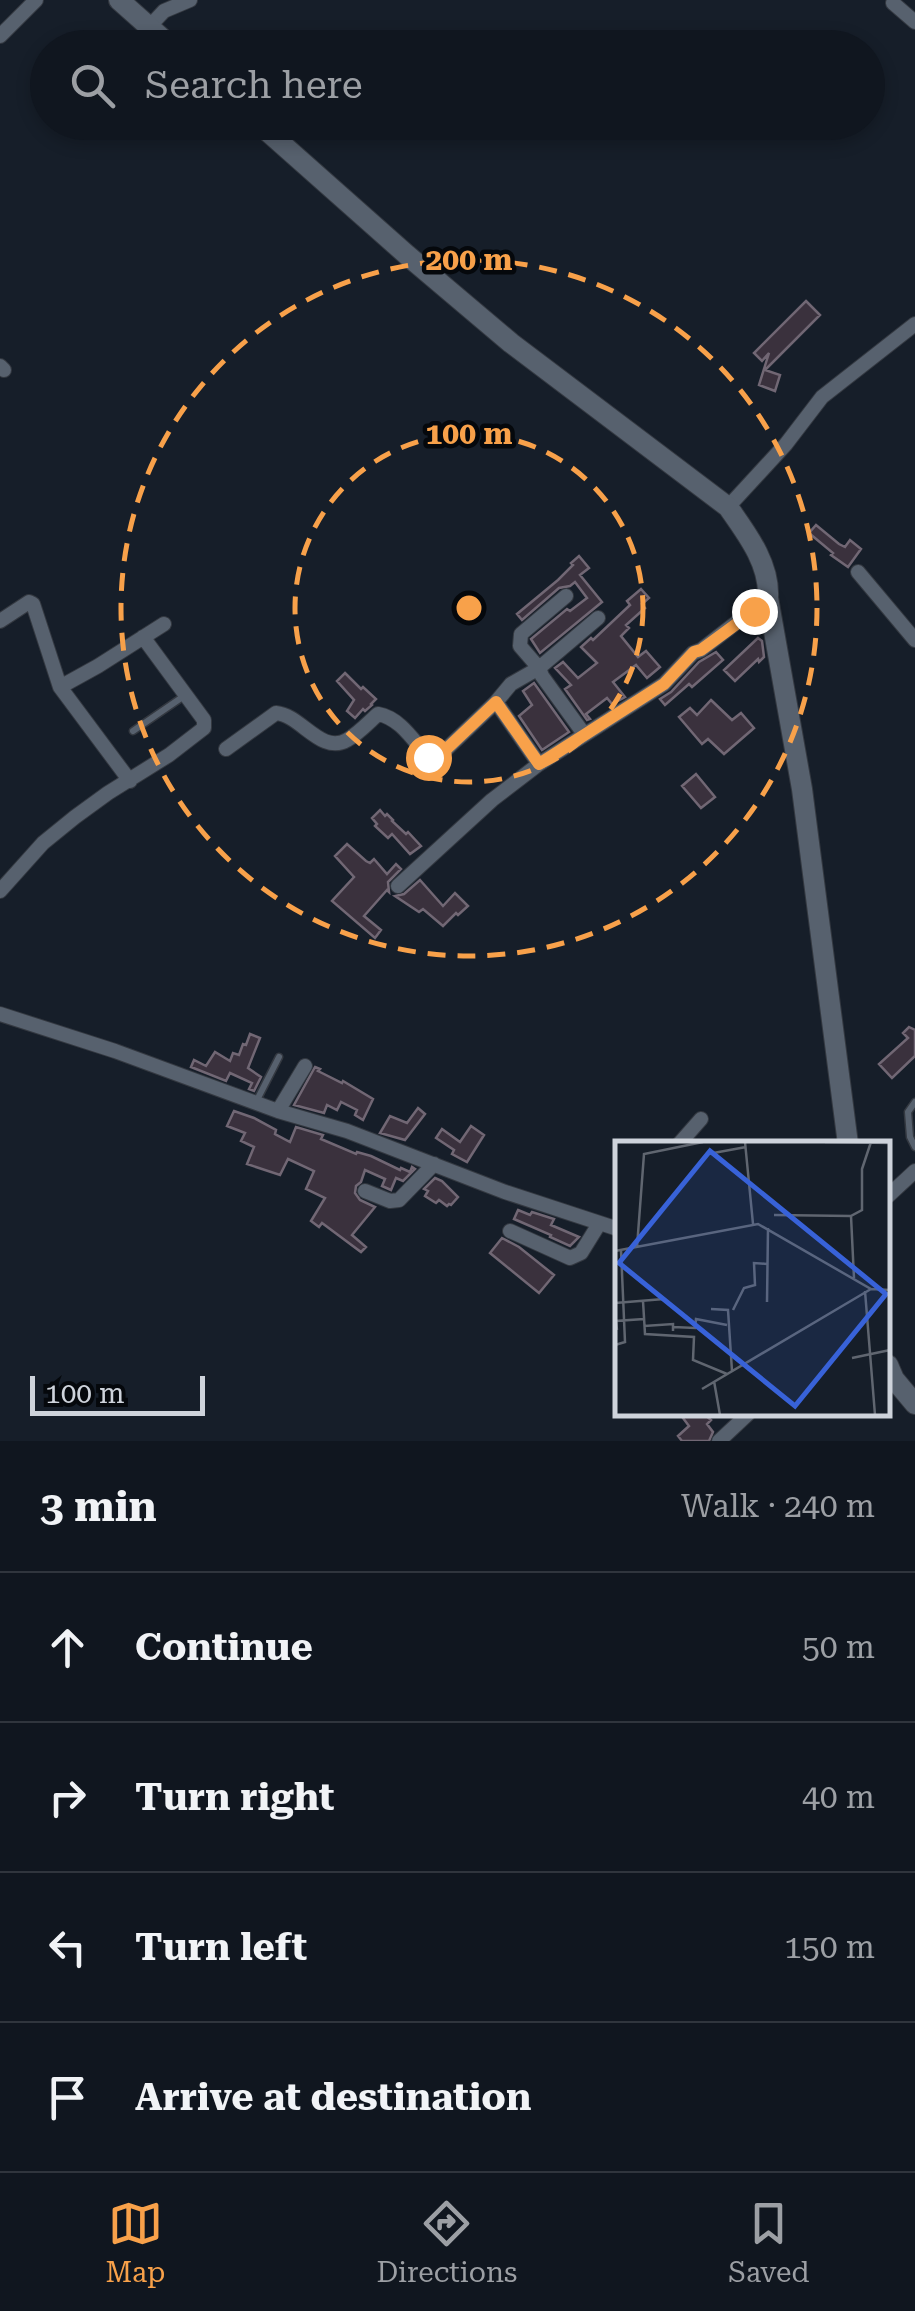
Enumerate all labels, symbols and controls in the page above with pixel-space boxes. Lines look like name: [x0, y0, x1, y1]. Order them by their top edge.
search box: [30, 30, 885, 140]
icon: search: [65, 58, 120, 113]
text: Search here: [145, 63, 363, 107]
text: 200 m: [426, 242, 513, 277]
text: 100 m: [426, 416, 513, 451]
route end: [732, 589, 778, 635]
centre of rings: [451, 590, 487, 626]
route start: [406, 735, 452, 781]
inset map: [615, 1141, 890, 1416]
scale bar: [30, 1371, 205, 1416]
text: 100 m: [45, 1377, 125, 1410]
text: 3 min: [40, 1482, 157, 1531]
text: Walk · 240 m: [681, 1487, 875, 1525]
icon: ahead: [40, 1620, 95, 1675]
text: Continue: [135, 1625, 313, 1669]
text: 50 m: [802, 1628, 875, 1666]
icon: right: [40, 1770, 95, 1825]
text: Turn right: [135, 1775, 334, 1819]
text: 40 m: [802, 1778, 875, 1816]
icon: left: [40, 1920, 95, 1975]
text: Turn left: [135, 1925, 307, 1969]
text: 150 m: [784, 1928, 875, 1966]
icon: arrive: [40, 2070, 95, 2125]
text: Arrive at destination: [135, 2075, 531, 2119]
tab: Map: [106, 2196, 165, 2289]
tab: Directions: [376, 2196, 517, 2289]
tab: Saved: [728, 2196, 810, 2289]

